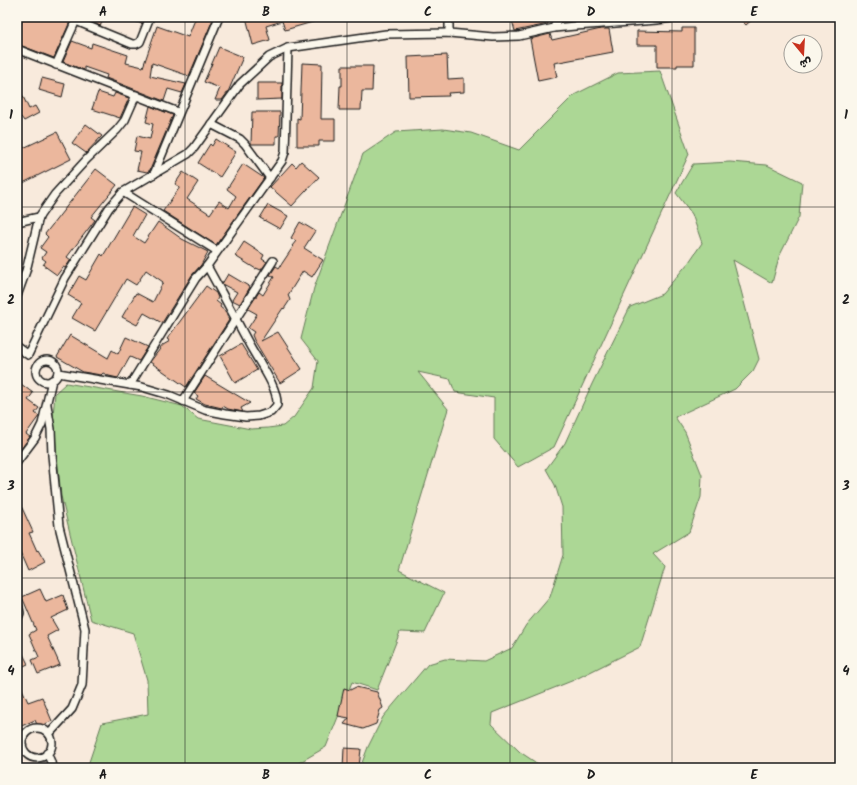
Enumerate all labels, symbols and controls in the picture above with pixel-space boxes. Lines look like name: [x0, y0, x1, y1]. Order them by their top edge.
text: A: [99, 2, 107, 23]
text: B: [262, 2, 270, 23]
text: C: [424, 2, 432, 23]
text: D: [587, 2, 596, 23]
text: E: [750, 2, 758, 23]
north arrow: [783, 34, 823, 74]
text: ش: [797, 52, 814, 73]
text: 1: [9, 105, 13, 126]
text: 1: [844, 105, 848, 126]
text: 2: [7, 290, 15, 311]
text: 2: [842, 290, 850, 311]
text: 3: [6, 476, 15, 497]
text: 3: [841, 476, 850, 497]
text: 4: [7, 661, 15, 682]
text: 4: [842, 661, 850, 682]
text: A: [99, 765, 107, 785]
text: B: [262, 765, 270, 785]
text: C: [424, 765, 432, 785]
text: D: [587, 765, 596, 785]
text: E: [750, 765, 758, 785]

